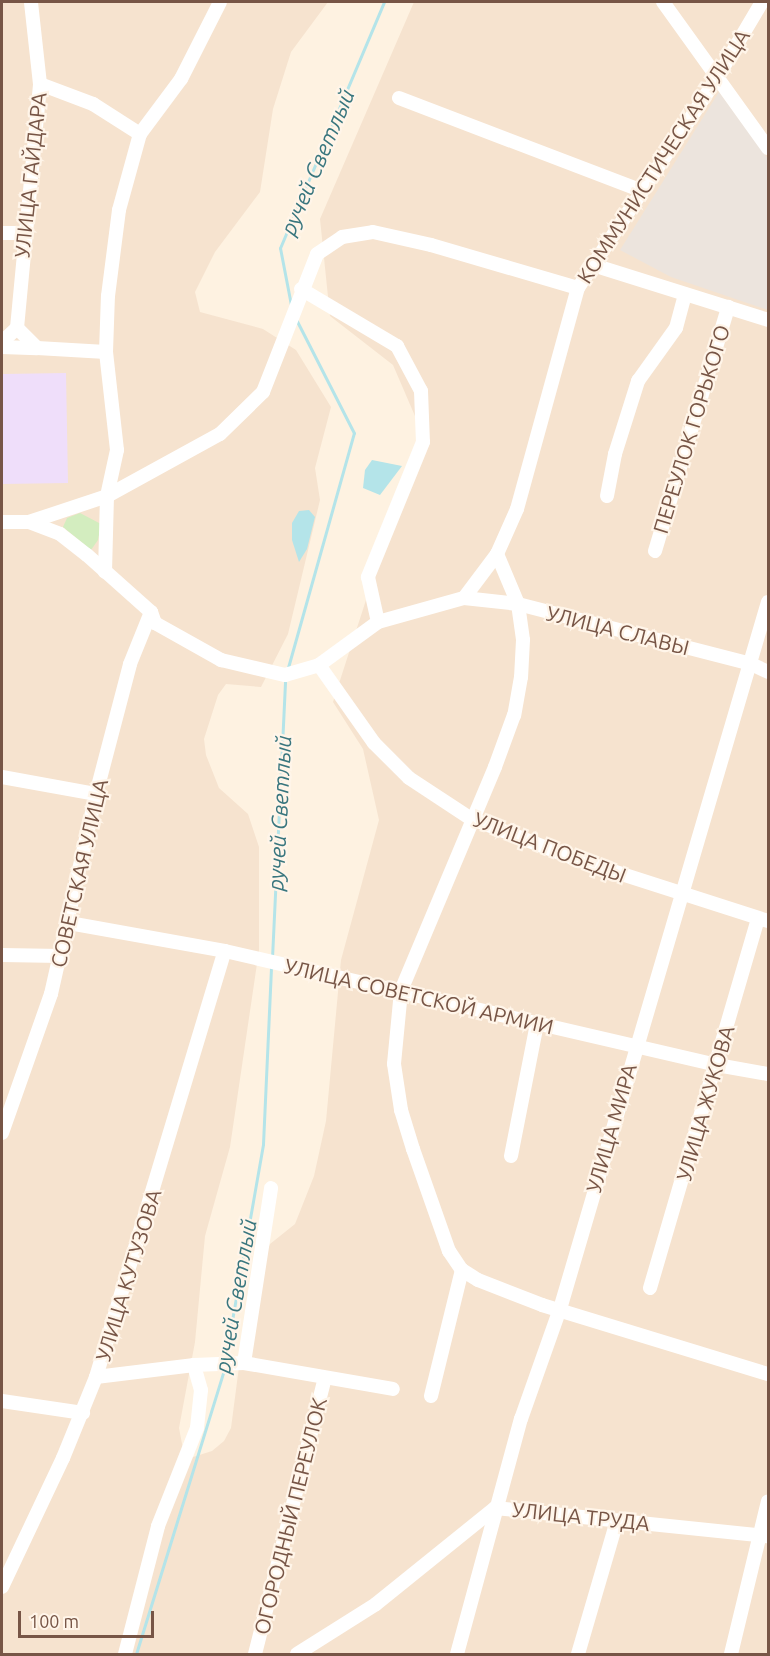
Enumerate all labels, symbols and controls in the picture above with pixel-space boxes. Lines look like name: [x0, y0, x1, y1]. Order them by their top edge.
street label: КОММУНИСТИЧЕСКАЯ УЛИЦА: [571, 24, 755, 288]
water label: ручей Светлый: [274, 85, 360, 239]
street label: УЛИЦА ГАЙДАРА: [9, 91, 51, 259]
street label: ПЕРЕУЛОК ГОРЬКОГО: [647, 322, 735, 536]
street label: УЛИЦА СЛАВЫ: [544, 600, 692, 660]
water label: ручей Светлый: [262, 734, 296, 892]
street label: СОВЕТСКАЯ УЛИЦА: [45, 776, 113, 970]
street label: УЛИЦА ПОБЕДЫ: [470, 806, 630, 888]
street label: УЛИЦА СОВЕТСКОЙ АРМИИ: [282, 953, 556, 1039]
street label: УЛИЦА ЖУКОВА: [671, 1023, 739, 1183]
street label: УЛИЦА МИРА: [581, 1061, 641, 1195]
street label: УЛИЦА КУТУЗОВА: [90, 1186, 166, 1364]
water label: ручей Светлый: [208, 1217, 262, 1375]
street label: ОГОРОДНЫЙ ПЕРЕУЛОК: [248, 1395, 332, 1637]
street label: УЛИЦА ТРУДА: [511, 1496, 651, 1536]
scale bar: [21, 1599, 158, 1637]
text: 100 m: [29, 1611, 79, 1631]

